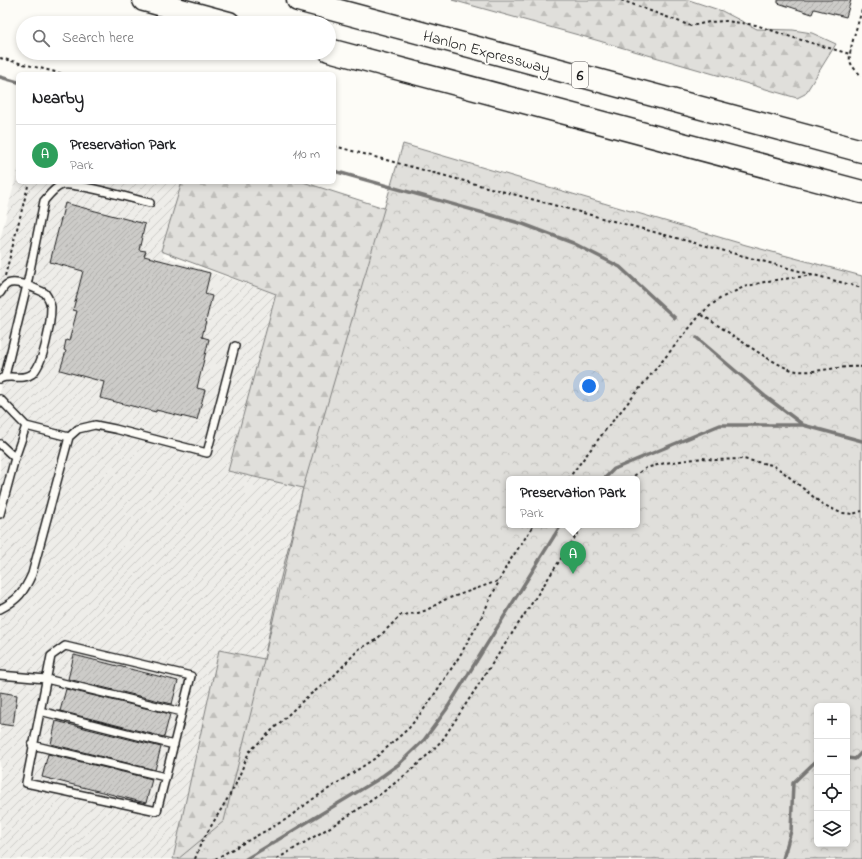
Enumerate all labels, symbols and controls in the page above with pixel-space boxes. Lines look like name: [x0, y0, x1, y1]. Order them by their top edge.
search box: [16, 16, 336, 60]
street label: Hanlon Expressway: [420, 24, 553, 81]
icon: search: [30, 27, 52, 49]
text: Search here: [62, 27, 134, 49]
road number: 6: [572, 62, 588, 88]
text: Nearby: [32, 86, 84, 111]
text: Preservation Park: [70, 134, 176, 156]
text: A: [41, 145, 49, 164]
text: 110 m: [293, 145, 320, 164]
text: Park: [70, 156, 94, 175]
your location: [579, 376, 599, 396]
popup: [506, 476, 640, 528]
text: Preservation Park: [520, 482, 626, 504]
text: Park: [520, 504, 544, 523]
pin: A: [560, 541, 586, 574]
map controls: [814, 703, 850, 847]
button: +: [814, 703, 850, 739]
button: −: [814, 739, 850, 775]
button: locate: [814, 775, 850, 811]
button: layers: [814, 811, 850, 847]

